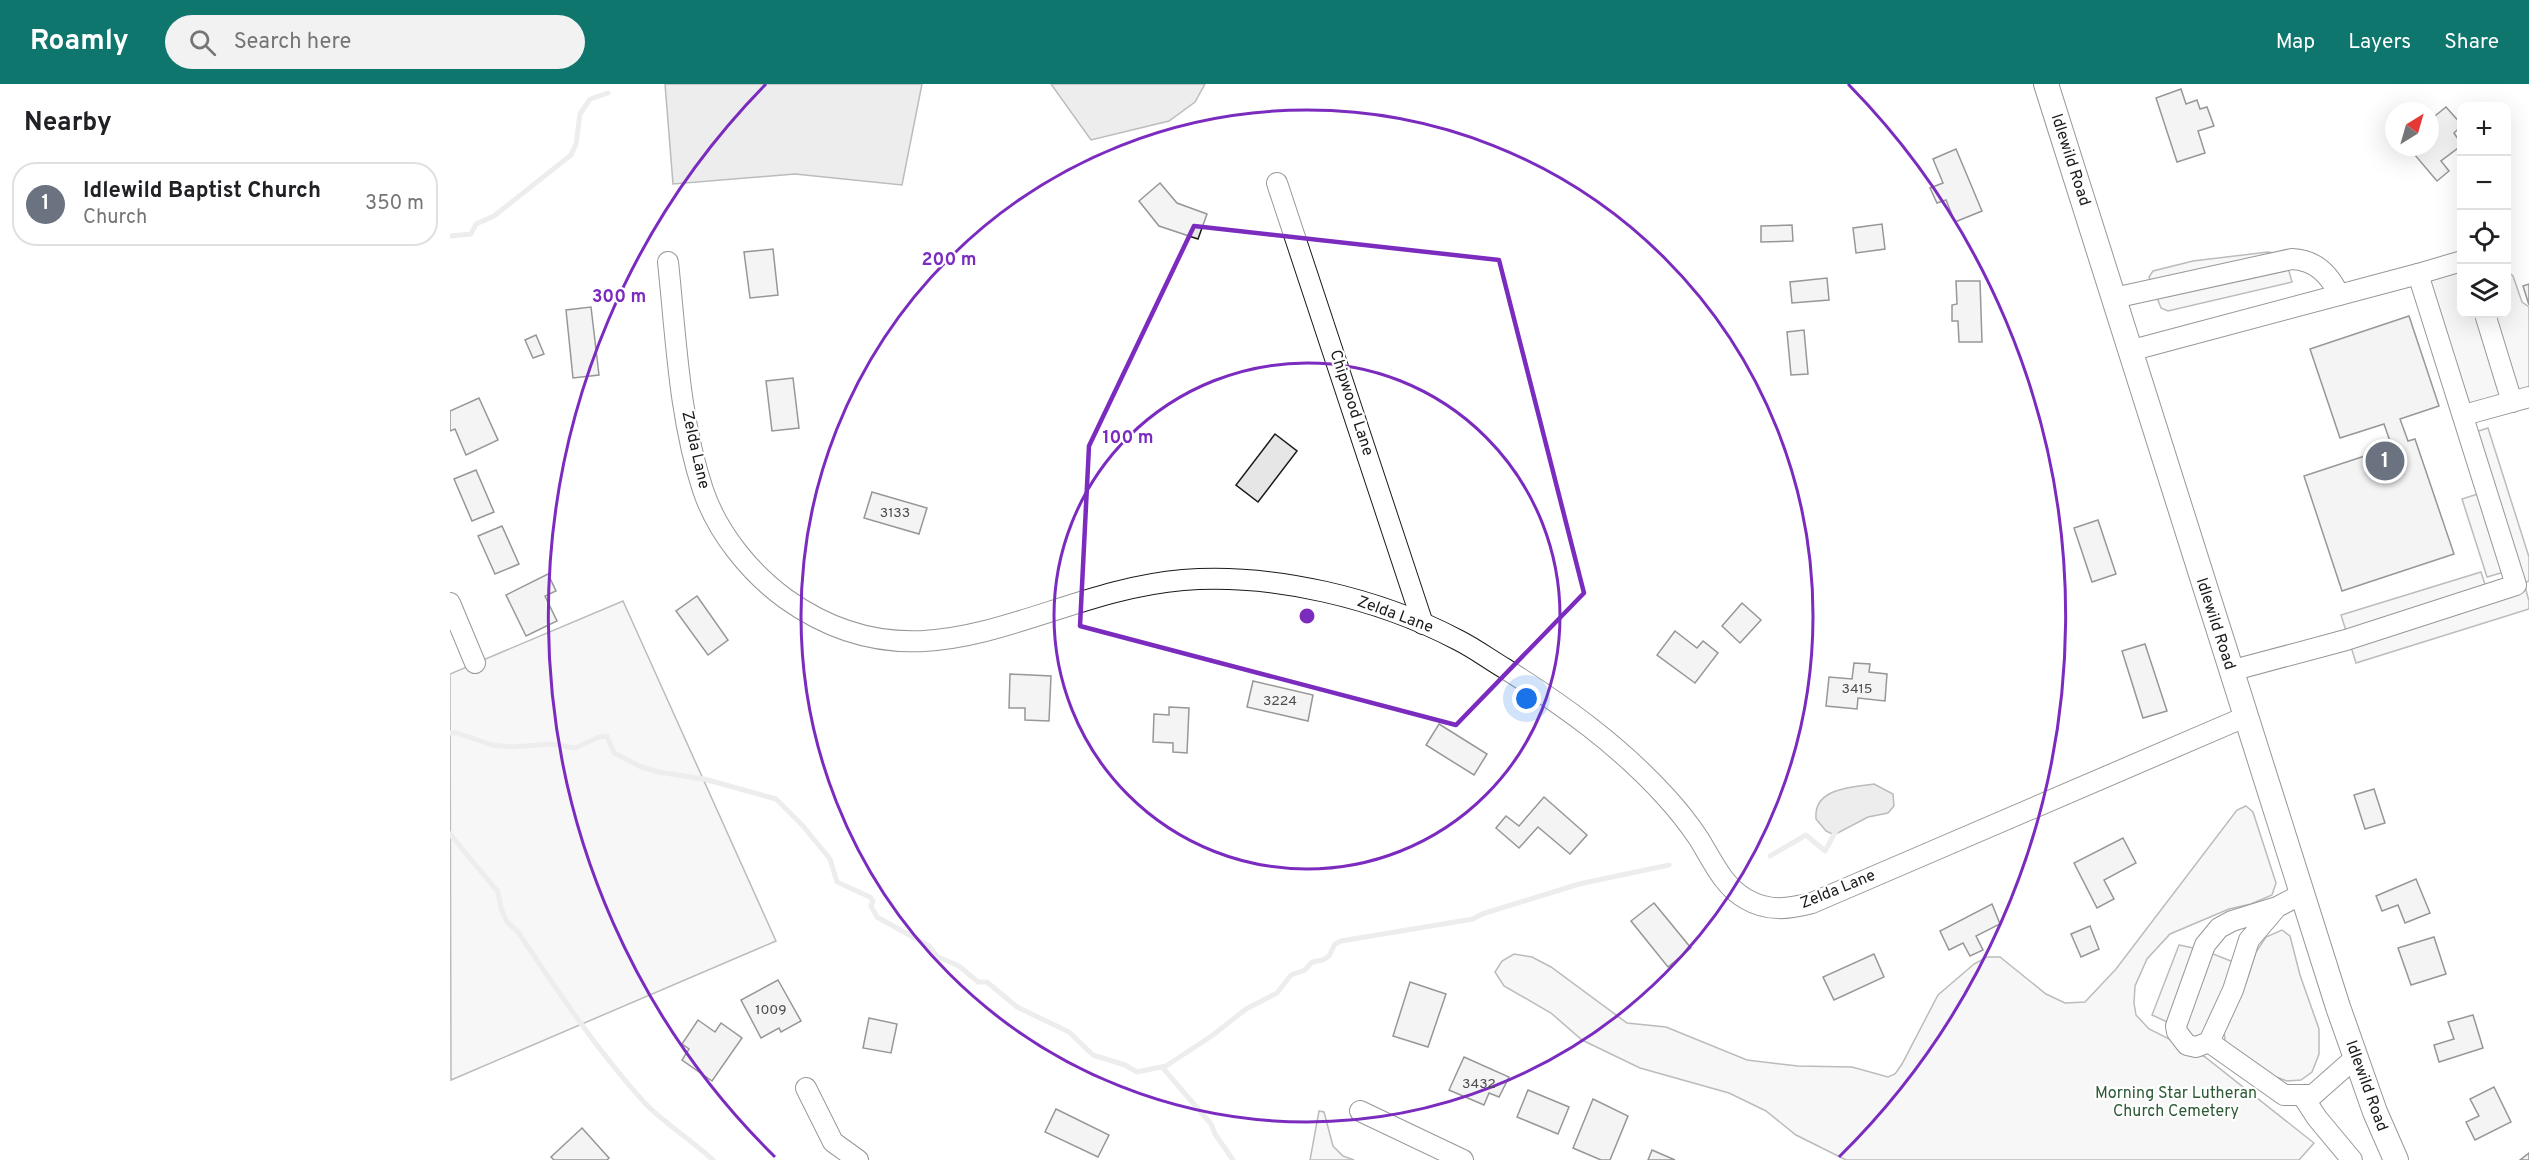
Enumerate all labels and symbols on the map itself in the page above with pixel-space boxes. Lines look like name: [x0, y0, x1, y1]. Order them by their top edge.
north arrow: [2385, 102, 2439, 156]
street label: Idlewild Road: [2046, 111, 2094, 209]
text: 200 m: [921, 249, 977, 272]
text: 300 m: [592, 286, 646, 309]
street label: Chipwood Lane: [1324, 348, 1378, 458]
street label: Zelda Lane: [676, 409, 714, 491]
text: 100 m: [1102, 427, 1154, 450]
pin: 1: [2366, 438, 2404, 484]
house number: 3133: [880, 505, 910, 522]
street label: Idlewild Road: [2191, 575, 2239, 673]
street label: Zelda Lane: [1354, 592, 1436, 638]
centre of rings: [1297, 606, 1317, 626]
house number: 3415: [1841, 681, 1873, 698]
your location: [1512, 684, 1541, 713]
house number: 3224: [1263, 693, 1297, 710]
street label: Zelda Lane: [1797, 866, 1879, 914]
house number: 1009: [755, 1002, 787, 1019]
street label: Idlewild Road: [2340, 1038, 2392, 1134]
house number: 3432: [1462, 1076, 1496, 1093]
park label: Morning Star Lutheran Church Cemetery: [2095, 1084, 2257, 1122]

